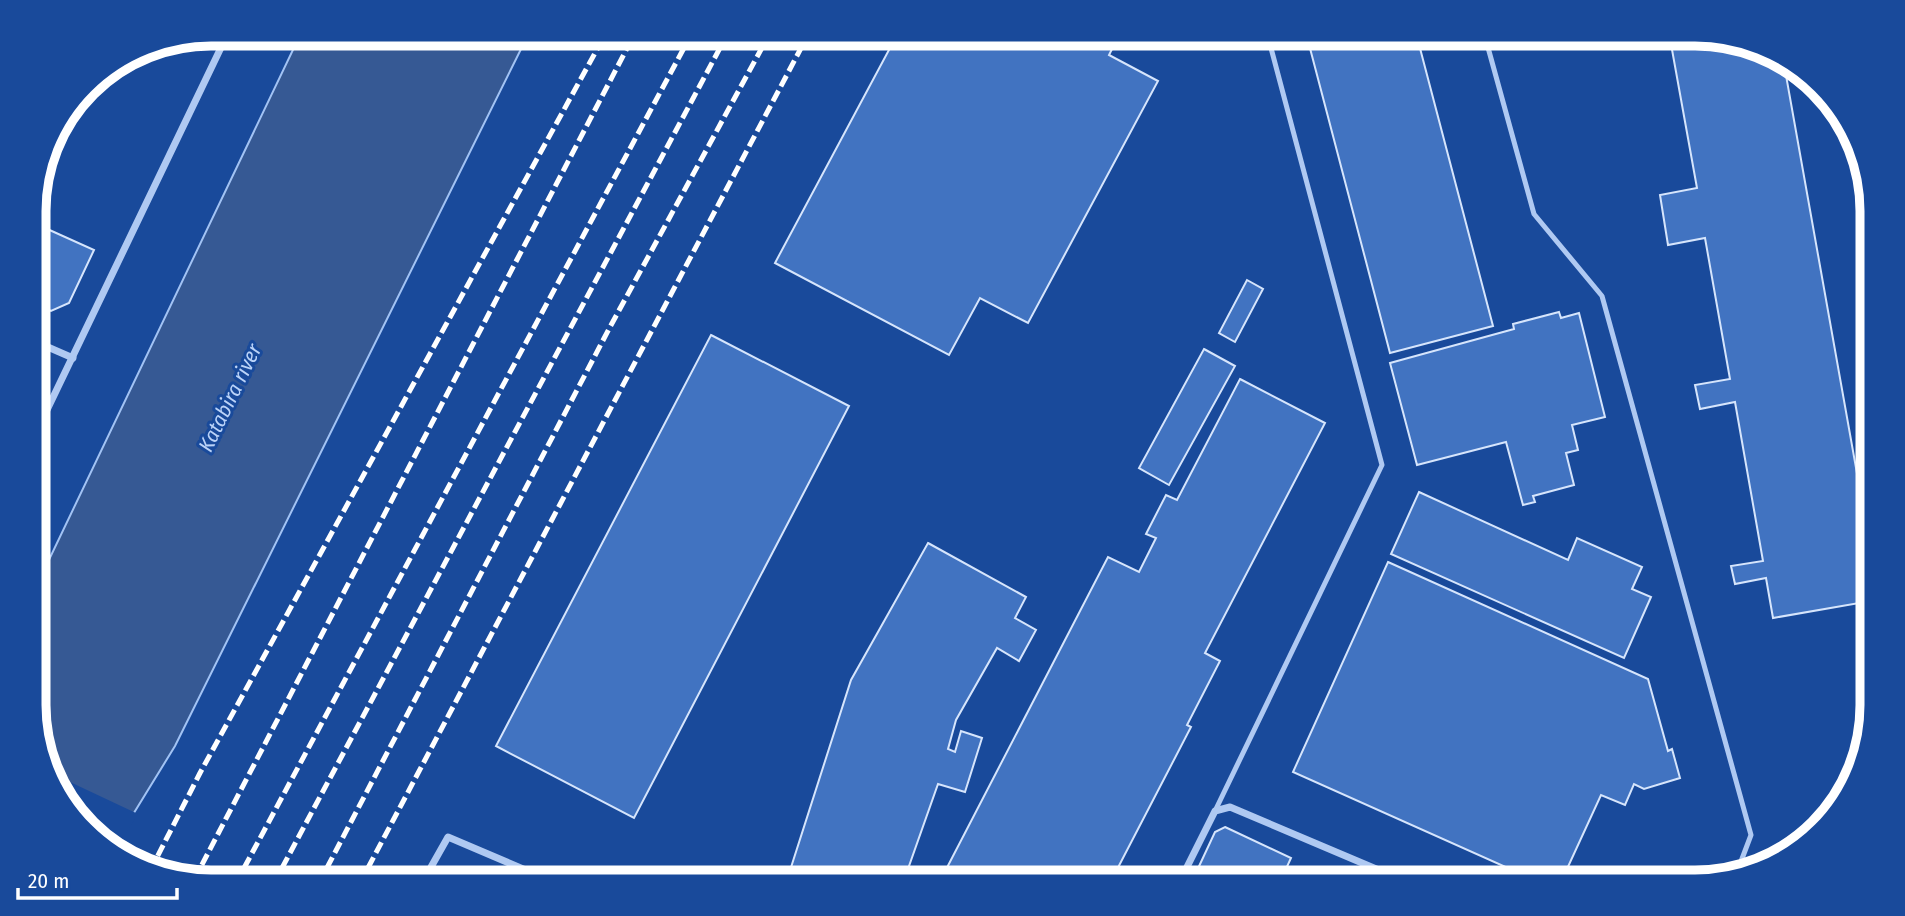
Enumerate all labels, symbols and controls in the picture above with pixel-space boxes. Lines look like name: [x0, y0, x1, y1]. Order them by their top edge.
water label: Katabira river: [193, 339, 268, 456]
scale bar: [18, 856, 177, 900]
text: 20 m: [28, 868, 69, 894]

